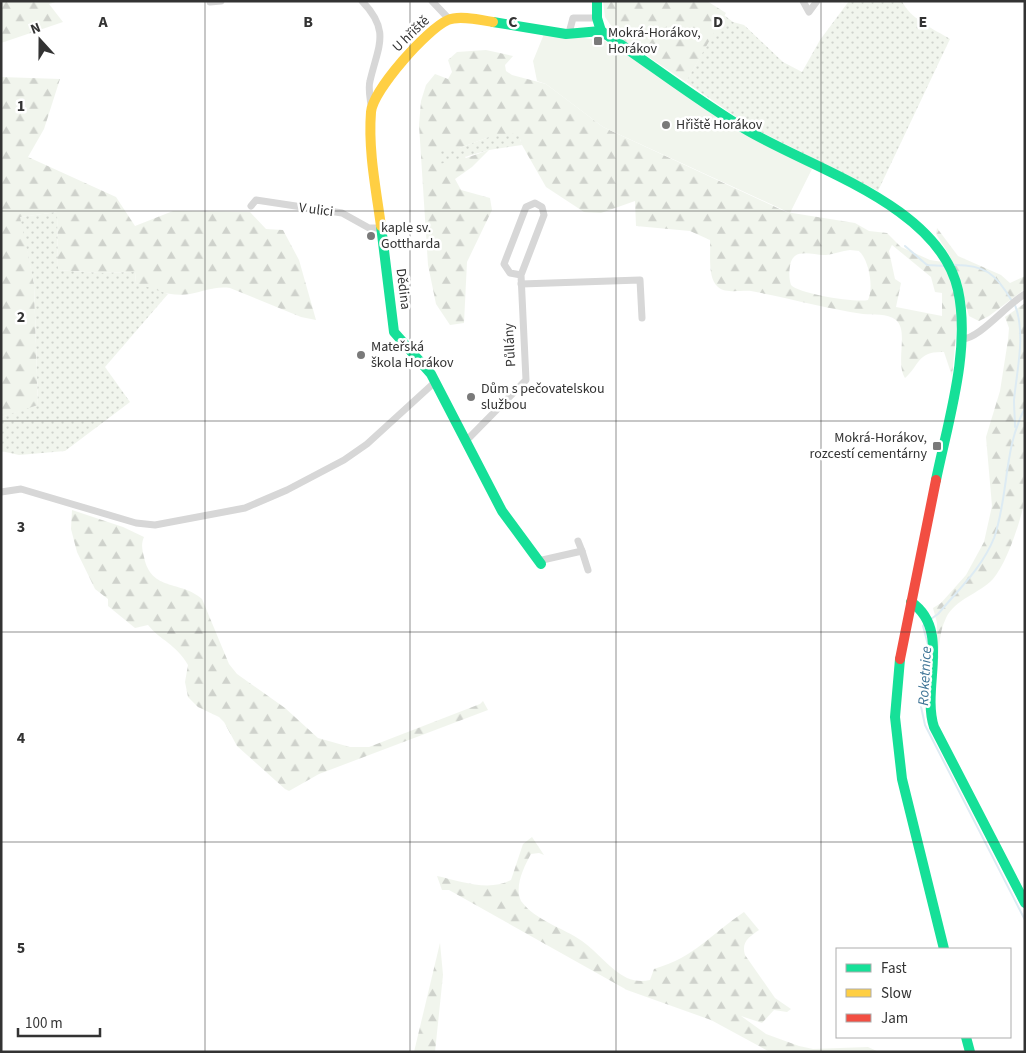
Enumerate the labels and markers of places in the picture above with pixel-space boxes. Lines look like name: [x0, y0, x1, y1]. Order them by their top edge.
place label: Mokrá-Horákov, Horákov: [608, 23, 701, 59]
marker: Mokrá-Horákov, Horákov: [592, 35, 604, 47]
place label: Hřiště Horákov: [676, 115, 763, 135]
marker: Hřiště Horákov: [660, 119, 672, 131]
place label: kaple sv. Gottharda: [381, 218, 440, 254]
marker: kaple sv. Gottharda: [365, 230, 377, 242]
place label: Mateřská škola Horákov: [371, 337, 454, 373]
marker: Mateřská škola Horákov: [355, 349, 367, 361]
place label: Dům s pečovatelskou službou: [481, 379, 605, 415]
marker: Dům s pečovatelskou službou: [465, 391, 477, 403]
place label: Mokrá-Horákov, rozcestí cementárny: [810, 428, 927, 464]
marker: Mokrá-Horákov, rozcestí cementárny: [931, 440, 943, 452]

